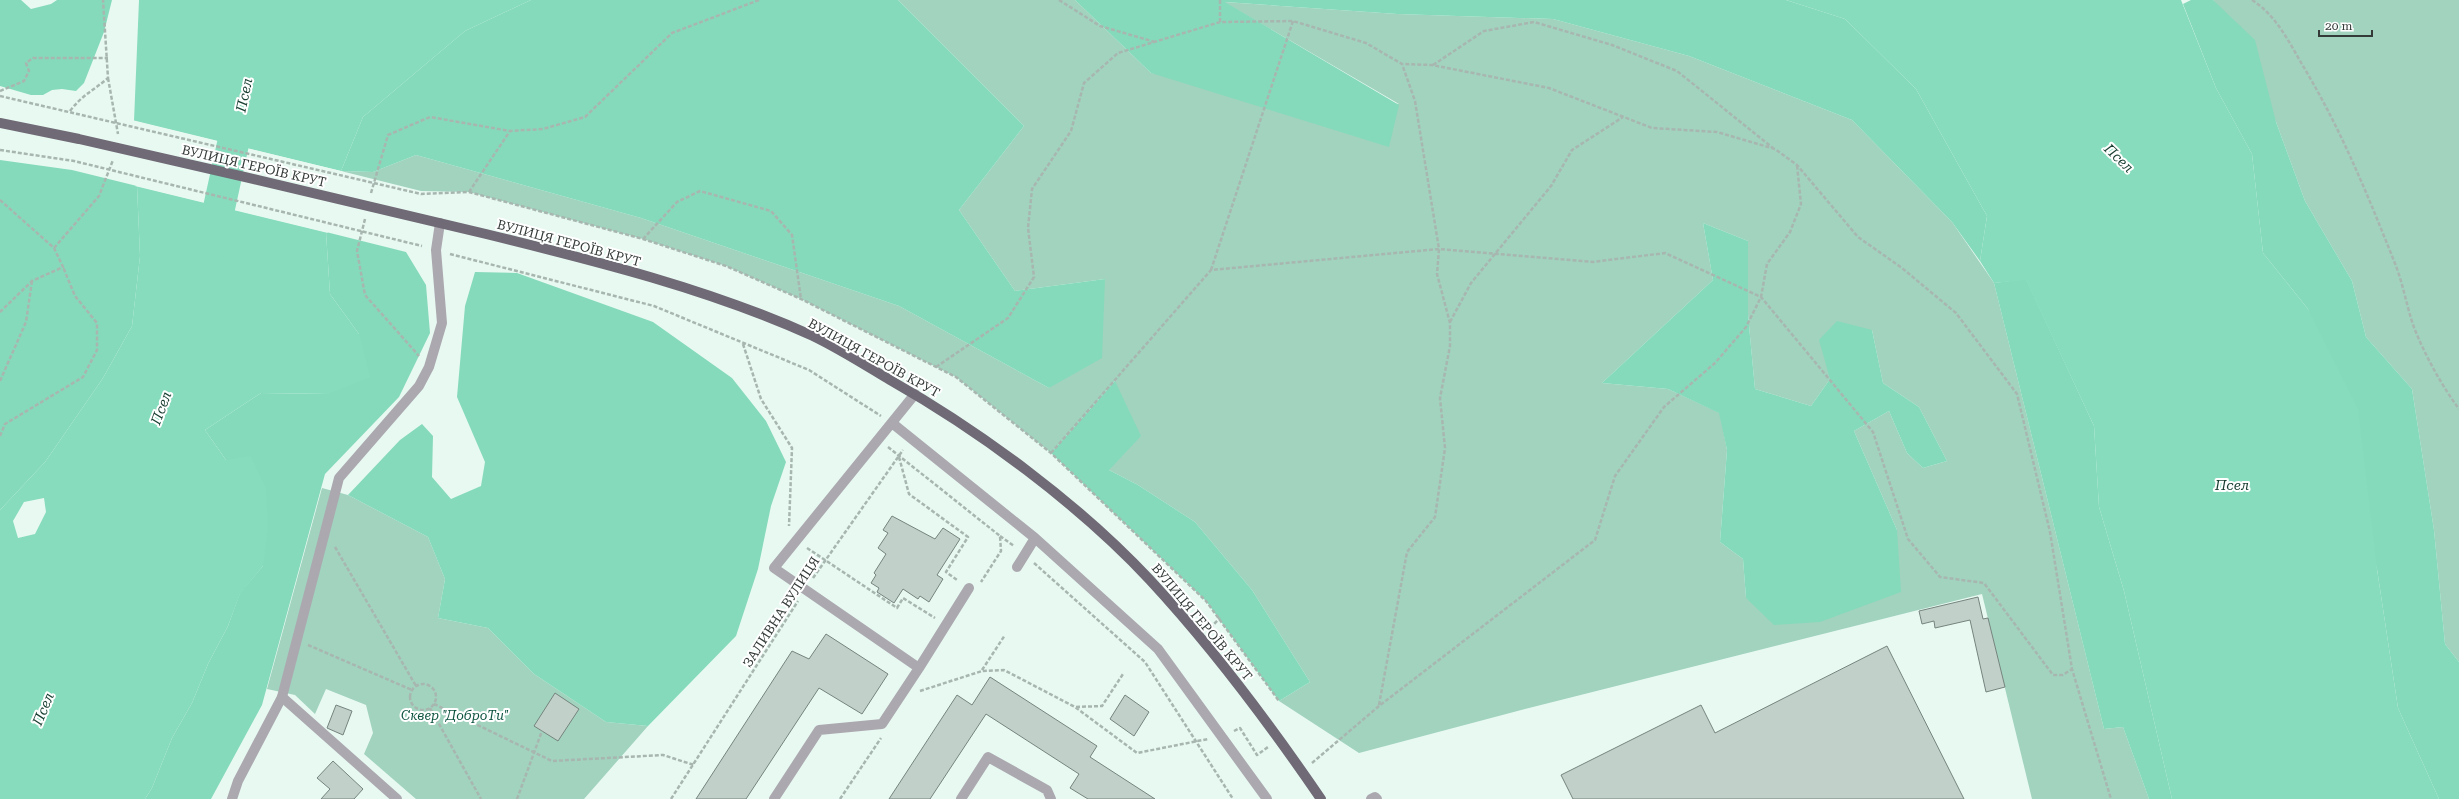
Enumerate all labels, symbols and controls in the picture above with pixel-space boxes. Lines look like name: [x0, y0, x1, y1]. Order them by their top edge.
scale bar: [2319, 12, 2372, 38]
text: 20 m: [2325, 19, 2352, 33]
water label: Псел: [232, 77, 255, 114]
water label: Псел: [2100, 140, 2137, 176]
street label: ВУЛИЦЯ ГЕРОЇВ КРУТ: [180, 142, 328, 190]
street label: ВУЛИЦЯ ГЕРОЇВ КРУТ: [496, 217, 643, 269]
street label: ВУЛИЦЯ ГЕРОЇВ КРУТ: [806, 316, 943, 401]
water label: Псел: [147, 389, 175, 428]
water label: Псел: [2214, 477, 2249, 493]
street label: ЗАЛИВНА ВУЛИЦЯ: [740, 554, 822, 670]
street label: ВУЛИЦЯ ГЕРОЇВ КРУТ: [1149, 561, 1255, 684]
water label: Псел: [29, 690, 57, 729]
park label: Сквер "ДоброТи": [401, 708, 509, 723]

